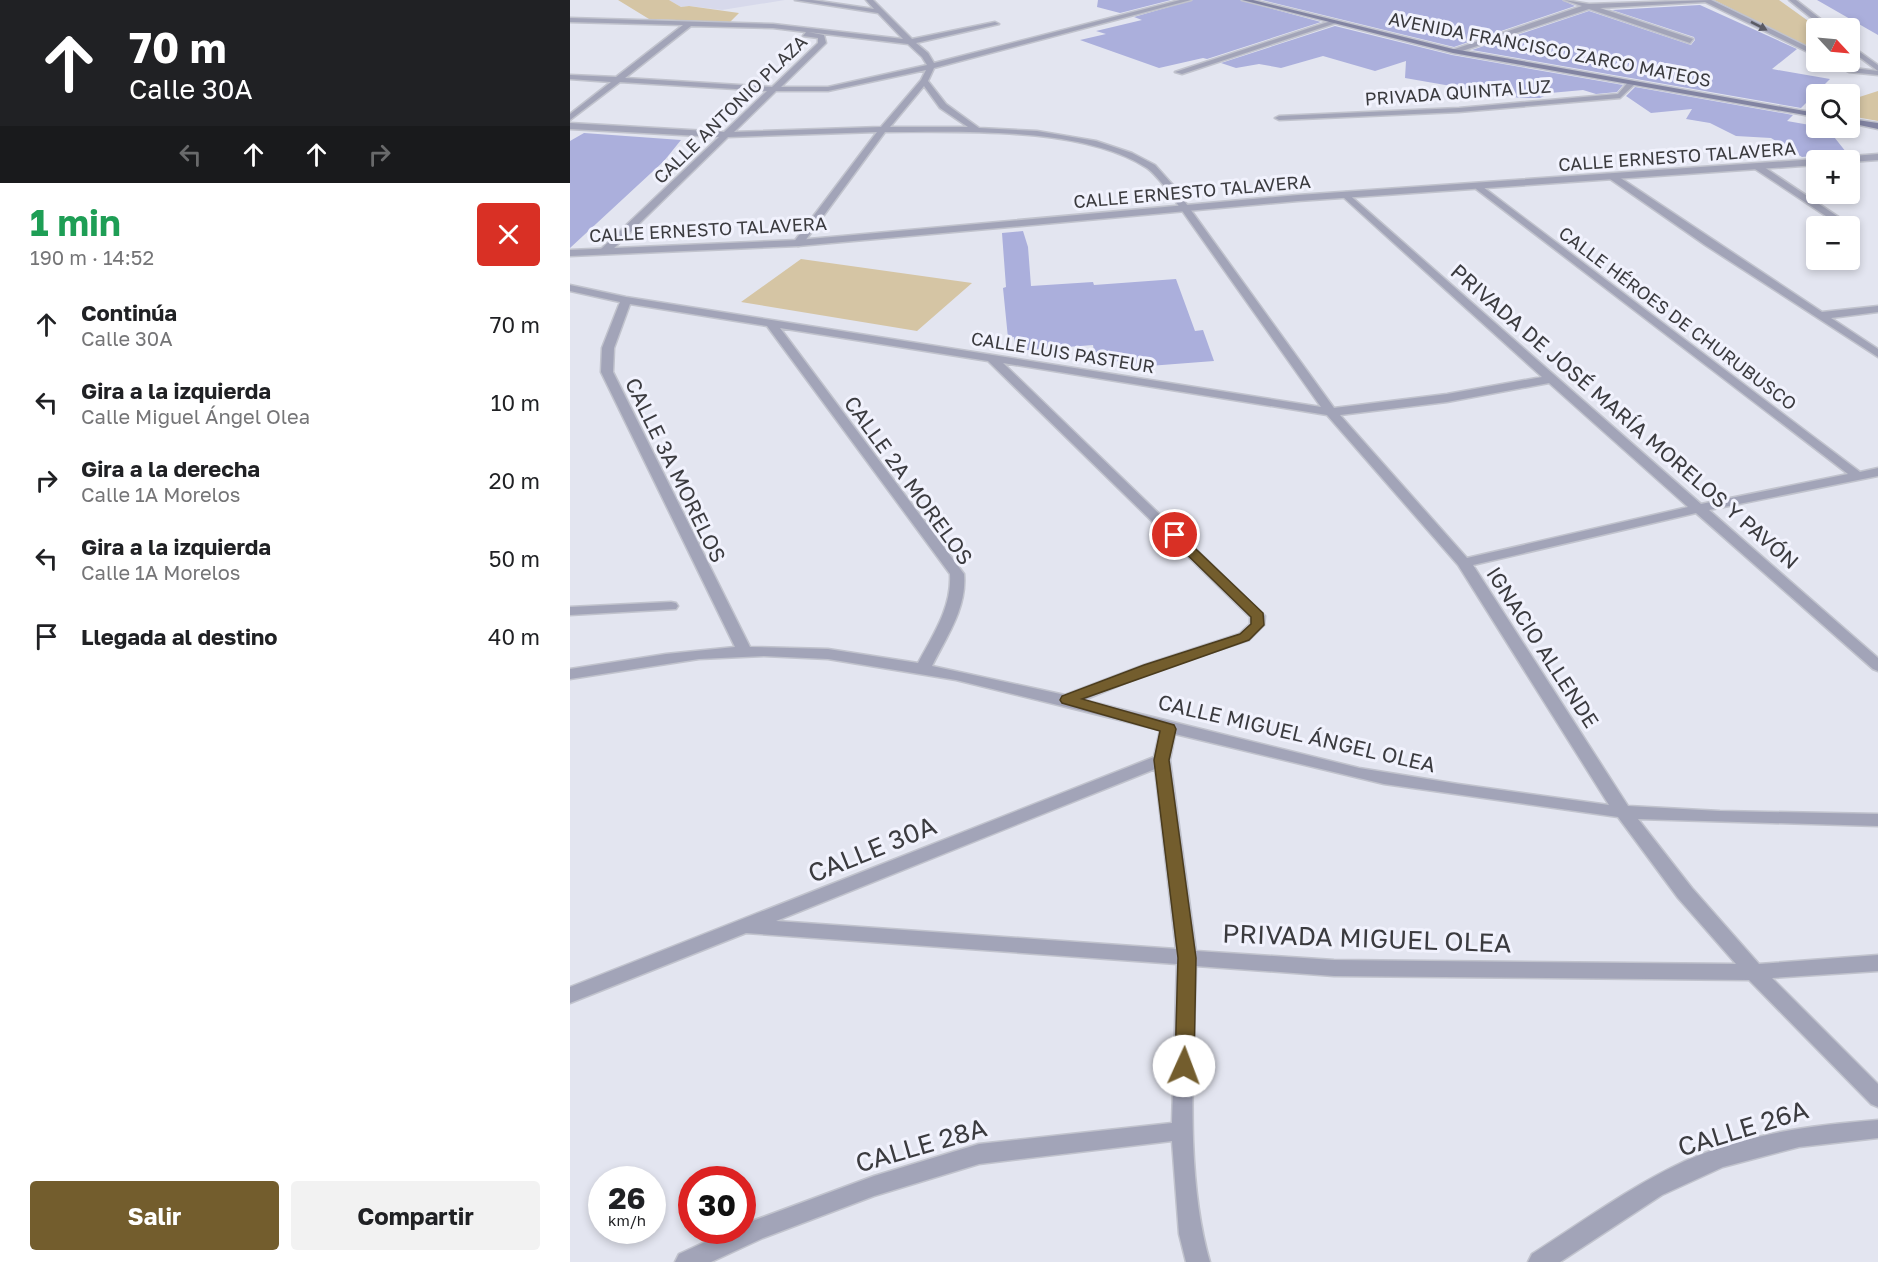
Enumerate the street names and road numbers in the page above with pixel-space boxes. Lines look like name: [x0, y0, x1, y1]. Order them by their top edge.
street label: AVENIDA FRANCISCO ZARCO MATEOS: [1387, 7, 1713, 91]
street label: CALLE ANTONIO PLAZA: [649, 30, 811, 188]
street label: PRIVADA QUINTA LUZ: [1364, 75, 1552, 109]
street label: CALLE ERNESTO TALAVERA: [1557, 137, 1797, 175]
street label: CALLE ERNESTO TALAVERA: [1072, 170, 1312, 212]
street label: CALLE ERNESTO TALAVERA: [589, 212, 827, 246]
street label: CALLE HÉROES DE CHURUBUSCO: [1555, 221, 1801, 415]
street label: PRIVADA DE JOSÉ MARÍA MORELOS Y PAVÓN: [1446, 258, 1804, 574]
street label: CALLE LUIS PASTEUR: [970, 327, 1156, 377]
street label: CALLE 3A MORELOS: [620, 373, 732, 567]
street label: CALLE 2A MORELOS: [839, 391, 979, 569]
street label: IGNACIO ALLENDE: [1481, 562, 1605, 732]
street label: CALLE MIGUEL ÁNGEL OLEA: [1156, 688, 1438, 778]
street label: CALLE 30A: [803, 809, 941, 889]
street label: PRIVADA MIGUEL OLEA: [1222, 917, 1512, 959]
street label: CALLE 26A: [1674, 1093, 1812, 1163]
street label: CALLE 28A: [852, 1112, 990, 1178]

